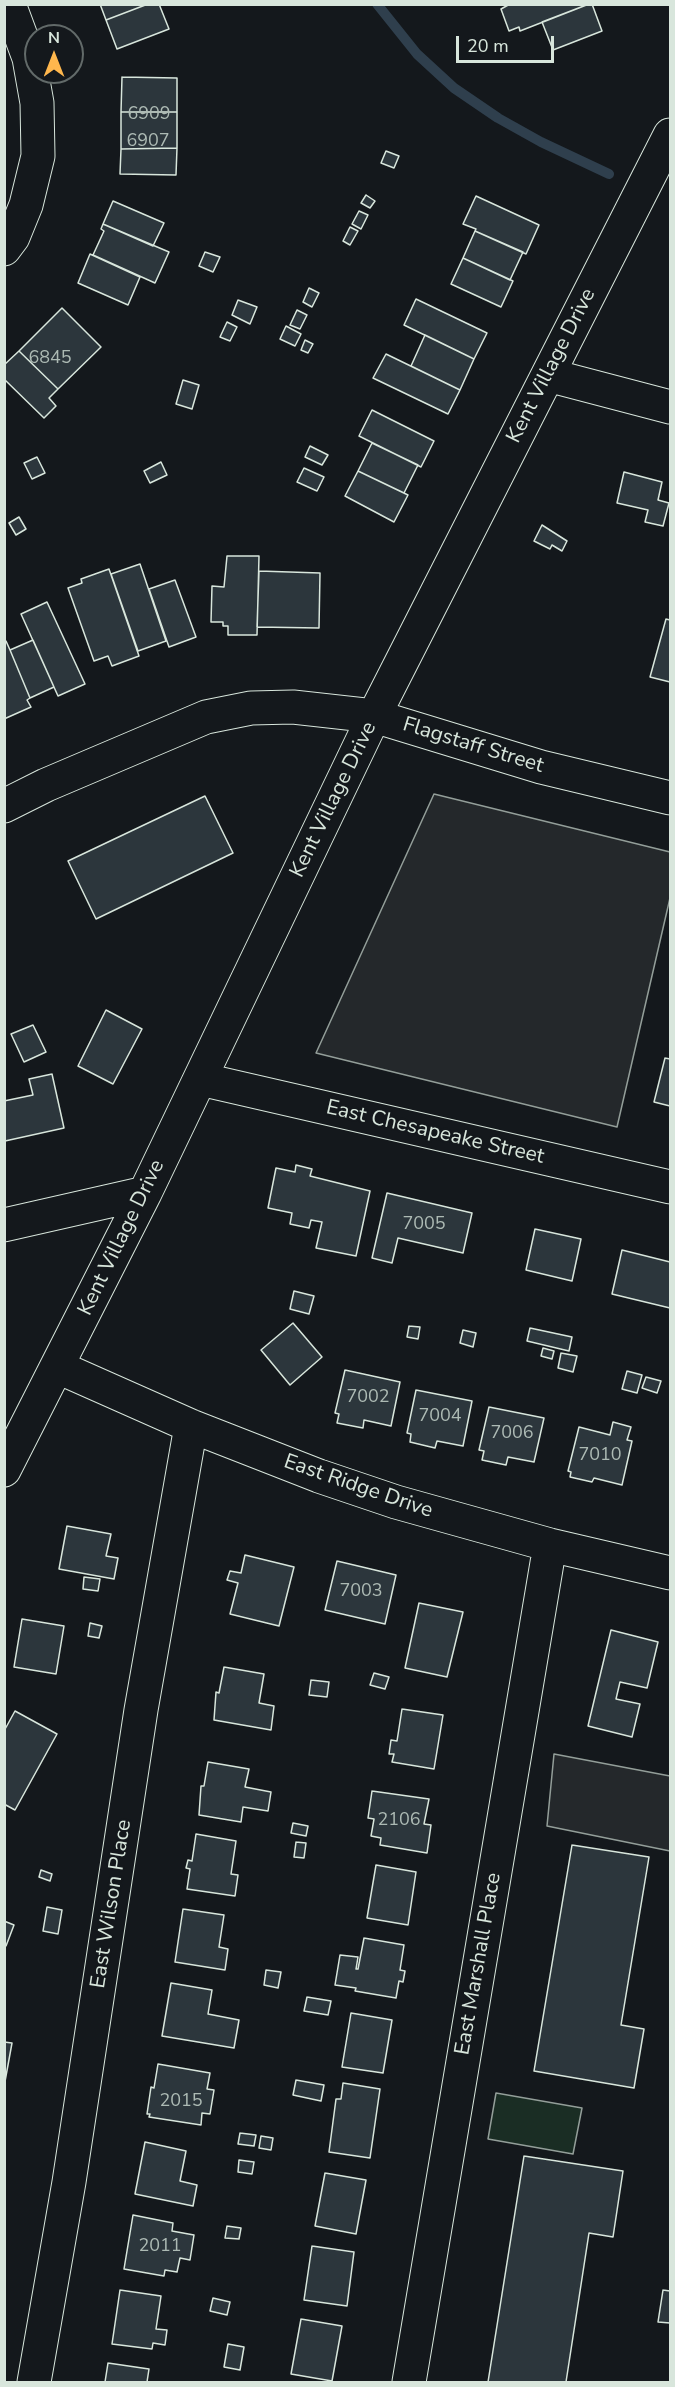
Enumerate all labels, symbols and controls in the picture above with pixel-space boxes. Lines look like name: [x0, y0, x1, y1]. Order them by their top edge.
north arrow: [24, 24, 84, 84]
scale bar: [459, 24, 556, 62]
text: N: [48, 27, 60, 49]
text: 20 m: [467, 34, 509, 58]
house number: 6909: [127, 104, 171, 126]
house number: 6907: [126, 131, 170, 153]
street label: Kent Village Drive: [502, 284, 602, 448]
house number: 6845: [28, 348, 72, 370]
street label: Flagstaff Street: [400, 713, 546, 779]
street label: Kent Village Drive: [285, 718, 383, 882]
street label: East Chesapeake Street: [323, 1096, 547, 1170]
street label: Kent Village Drive: [73, 1156, 171, 1320]
house number: 7005: [402, 1214, 446, 1236]
house number: 7002: [346, 1387, 390, 1409]
house number: 7004: [418, 1406, 462, 1428]
house number: 7006: [490, 1423, 534, 1445]
house number: 7010: [578, 1445, 622, 1467]
street label: East Ridge Drive: [280, 1450, 436, 1524]
house number: 7003: [339, 1581, 383, 1603]
house number: 2106: [377, 1810, 421, 1832]
street label: East Wilson Place: [86, 1818, 138, 1990]
street label: East Marshall Place: [451, 1871, 507, 2057]
house number: 2015: [159, 2091, 203, 2113]
house number: 2011: [138, 2236, 182, 2258]

